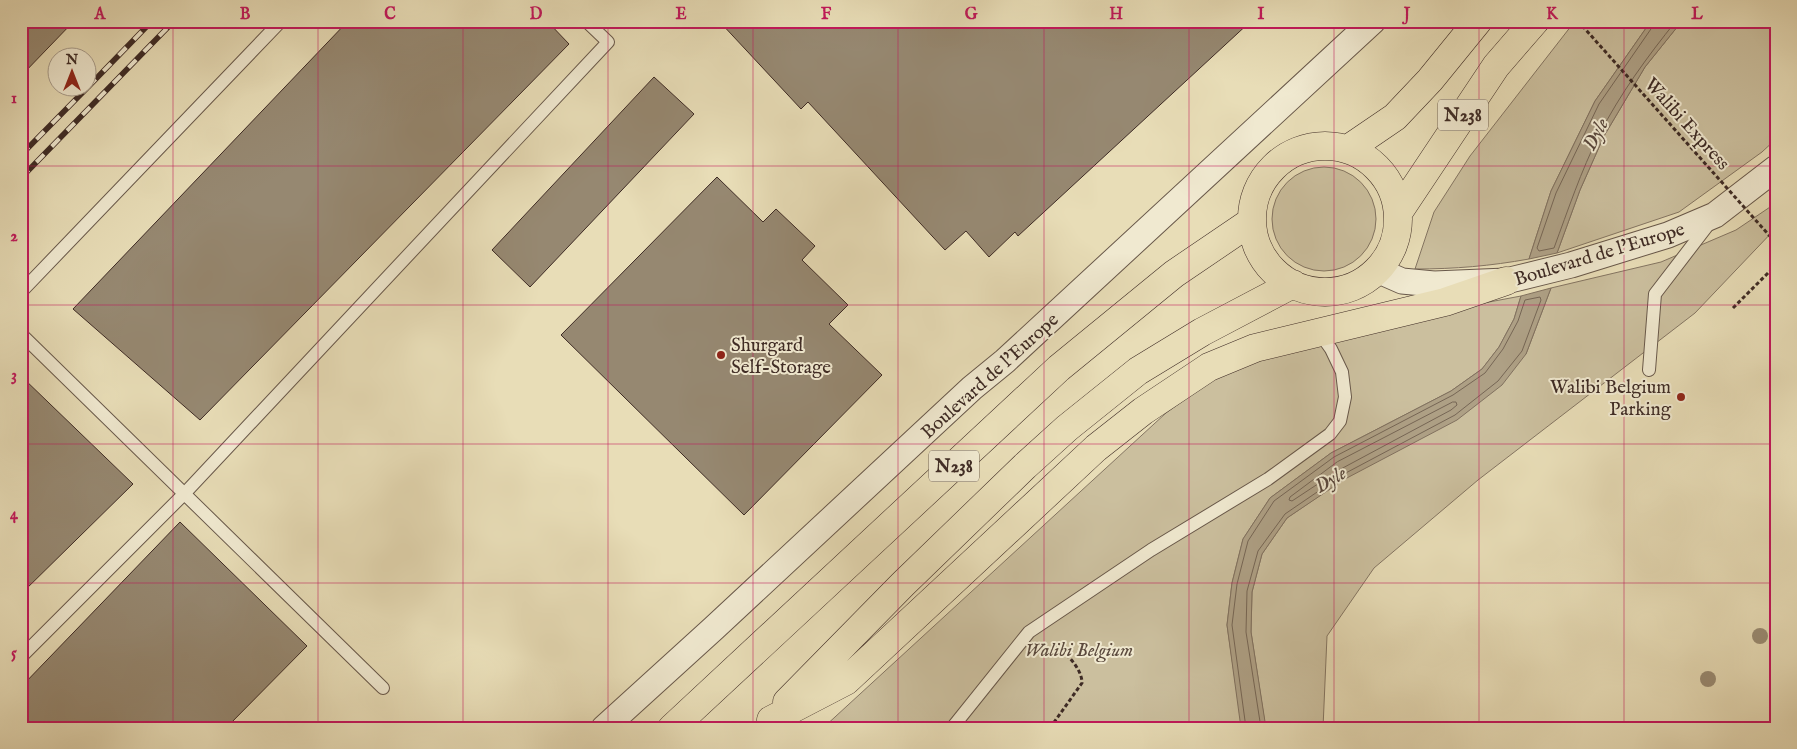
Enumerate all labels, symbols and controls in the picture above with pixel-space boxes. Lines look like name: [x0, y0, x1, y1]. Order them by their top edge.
text: A: [94, 5, 107, 25]
text: B: [240, 5, 251, 25]
text: C: [384, 5, 396, 25]
text: D: [530, 5, 543, 25]
text: E: [675, 5, 687, 25]
text: F: [821, 5, 832, 25]
text: G: [965, 5, 978, 25]
text: H: [1109, 5, 1123, 25]
text: I: [1258, 5, 1265, 25]
text: J: [1402, 5, 1411, 25]
text: K: [1546, 5, 1559, 25]
text: L: [1691, 5, 1703, 25]
north arrow: [48, 48, 98, 98]
text: N: [65, 51, 78, 69]
street label: Walibi Express: [1639, 73, 1734, 176]
text: 1: [11, 89, 17, 109]
road number: N238: [1438, 100, 1488, 130]
water label: Dyle: [1578, 114, 1615, 155]
street label: Boulevard de l'Europe: [1511, 217, 1688, 292]
text: 2: [10, 227, 18, 247]
street label: Boulevard de l'Europe: [917, 308, 1064, 445]
place label: Shurgard Self-Storage: [731, 334, 831, 380]
marker: Shurgard Self-Storage: [715, 349, 727, 361]
text: 3: [11, 366, 17, 386]
place label: Walibi Belgium Parking: [1550, 376, 1672, 422]
marker: Walibi Belgium Parking: [1675, 391, 1687, 403]
road number: N238: [929, 451, 979, 482]
water label: Dyle: [1310, 461, 1352, 499]
text: 4: [10, 505, 19, 525]
park label: Walibi Belgium: [1025, 639, 1133, 663]
text: 5: [11, 644, 17, 664]

